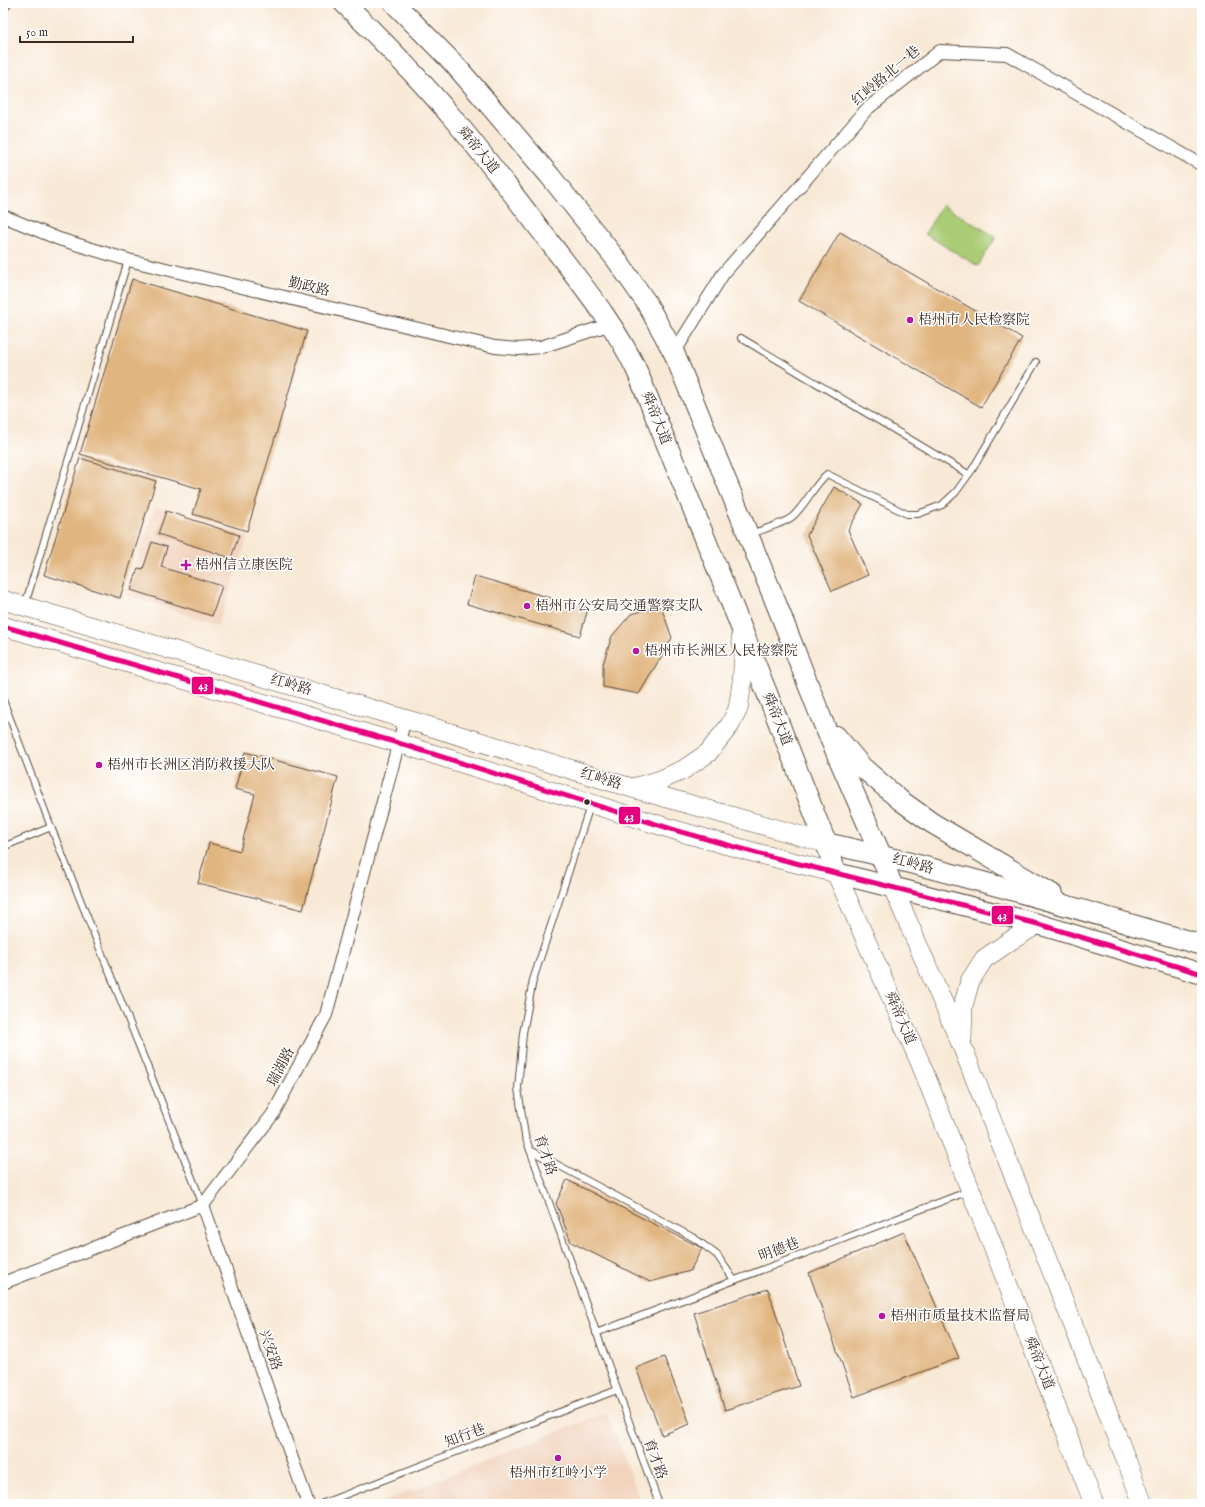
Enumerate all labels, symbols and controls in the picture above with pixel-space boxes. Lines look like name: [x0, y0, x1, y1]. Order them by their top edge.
scale bar: [20, 18, 133, 44]
text: 50 m: [26, 25, 48, 40]
street label: 红岭路北一巷: [848, 42, 924, 110]
street label: 舜帝大道: [453, 123, 503, 177]
street label: 勤政路: [287, 274, 331, 300]
place label: 梧州市人民检察院: [918, 311, 1030, 329]
marker: 梧州市人民检察院: [905, 315, 915, 325]
street label: 舜帝大道: [637, 389, 675, 447]
place label: 梧州信立康医院: [195, 556, 293, 574]
marker: 梧州信立康医院: [180, 559, 192, 571]
place label: 梧州市公安局交通警察支队: [535, 597, 703, 615]
marker: 梧州市公安局交通警察支队: [522, 601, 532, 611]
place label: 梧州市长洲区人民检察院: [644, 642, 798, 660]
marker: 梧州市长洲区人民检察院: [631, 646, 641, 656]
street label: 红岭路: [268, 671, 314, 699]
line badge: 43: [191, 676, 214, 695]
text: 43: [197, 679, 208, 693]
street label: 舜帝大道: [758, 690, 796, 748]
place label: 梧州市长洲区消防救援大队: [107, 756, 275, 774]
marker: 梧州市长洲区消防救援大队: [94, 760, 104, 770]
street label: 红岭路: [578, 764, 624, 794]
unlabelled marker: [582, 797, 592, 807]
line badge: 43: [618, 806, 641, 825]
text: 43: [623, 810, 634, 824]
street label: 红岭路: [890, 850, 936, 878]
line badge: 43: [991, 905, 1014, 925]
text: 43: [996, 909, 1007, 923]
street label: 舜帝大道: [880, 989, 920, 1047]
street label: 瑞湖路: [263, 1044, 299, 1090]
street label: 育才路: [530, 1132, 560, 1178]
street label: 明德巷: [756, 1234, 802, 1266]
place label: 梧州市质量技术监督局: [890, 1307, 1030, 1325]
marker: 梧州市质量技术监督局: [877, 1311, 887, 1321]
street label: 兴安路: [255, 1327, 285, 1373]
street label: 舜帝大道: [1020, 1334, 1058, 1392]
street label: 知行巷: [442, 1420, 488, 1452]
street label: 育才路: [639, 1436, 671, 1482]
marker: 梧州市红岭小学: [553, 1453, 563, 1463]
place label: 梧州市红岭小学: [509, 1464, 607, 1482]

